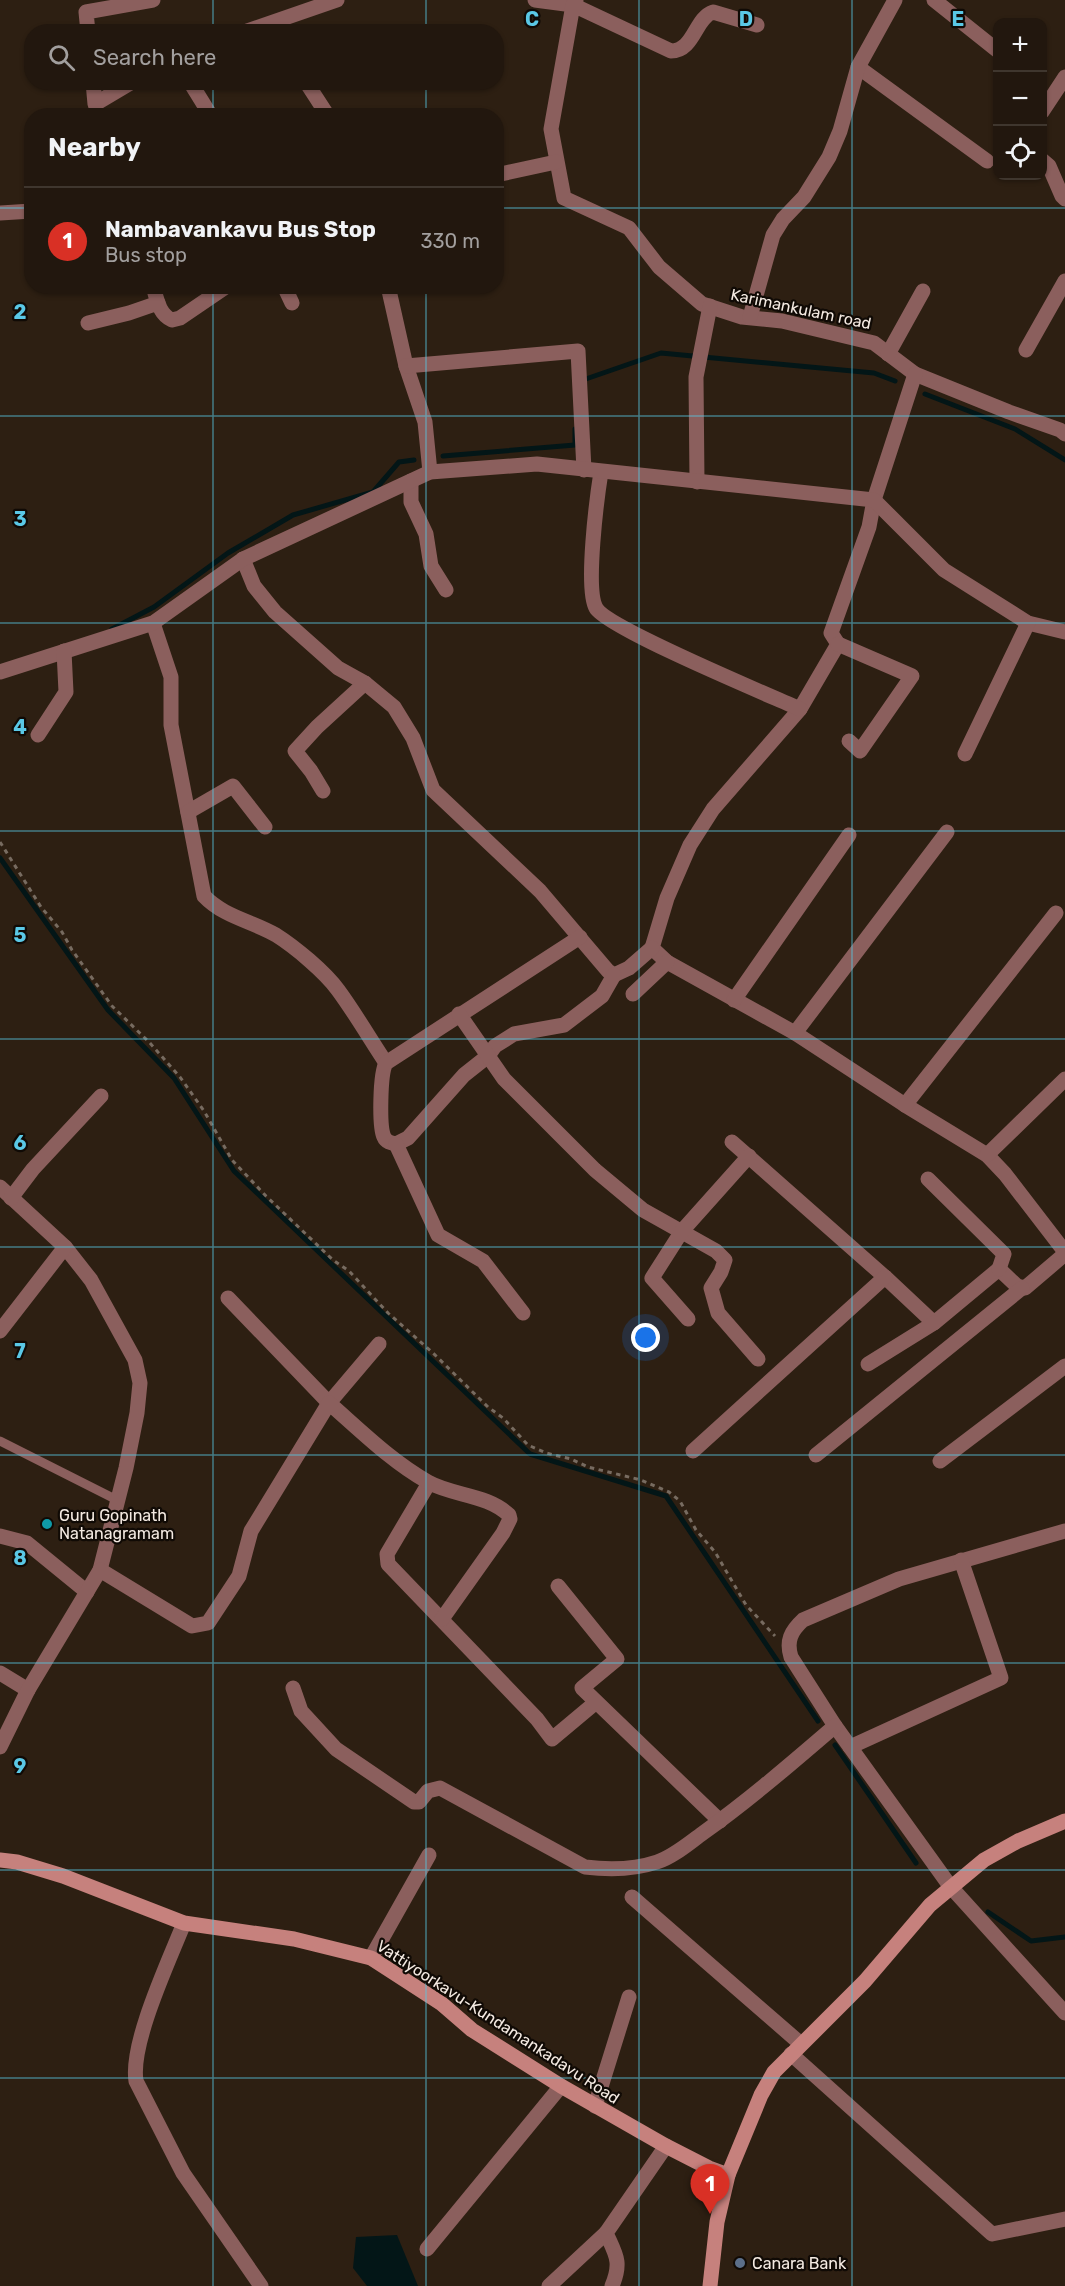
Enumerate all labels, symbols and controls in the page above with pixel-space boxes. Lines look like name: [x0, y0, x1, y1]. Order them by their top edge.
text: C: [525, 7, 539, 31]
text: D: [739, 7, 753, 31]
text: E: [952, 7, 964, 31]
map controls: [993, 18, 1047, 180]
button: +: [993, 18, 1047, 72]
search box: [24, 24, 504, 90]
icon: search: [45, 41, 78, 74]
text: Search here: [93, 44, 216, 71]
button: −: [993, 72, 1047, 126]
button: locate: [993, 126, 1047, 180]
text: Nearby: [48, 132, 141, 163]
text: Nambavankavu Bus Stop: [105, 216, 376, 243]
text: 1: [63, 229, 72, 253]
text: 330 m: [421, 229, 480, 253]
text: Bus stop: [105, 243, 187, 267]
street label: Karimankulam road: [729, 285, 873, 333]
text: 2: [14, 300, 27, 324]
text: 3: [13, 507, 27, 531]
text: 4: [13, 715, 27, 739]
text: 5: [14, 923, 27, 947]
text: 6: [13, 1131, 27, 1155]
your location: [631, 1323, 660, 1352]
text: 7: [14, 1339, 26, 1363]
place label: Guru Gopinath Natanagramam: [59, 1506, 174, 1543]
marker: Guru Gopinath Natanagramam: [40, 1517, 54, 1531]
text: 8: [13, 1546, 27, 1570]
text: 9: [14, 1754, 27, 1778]
street label: Vattiyoorkavu-Kundamankadavu Road: [373, 1936, 623, 2108]
pin: 1: [690, 2164, 730, 2214]
place label: Canara Bank: [752, 2254, 847, 2273]
marker: Canara Bank: [733, 2256, 747, 2270]

